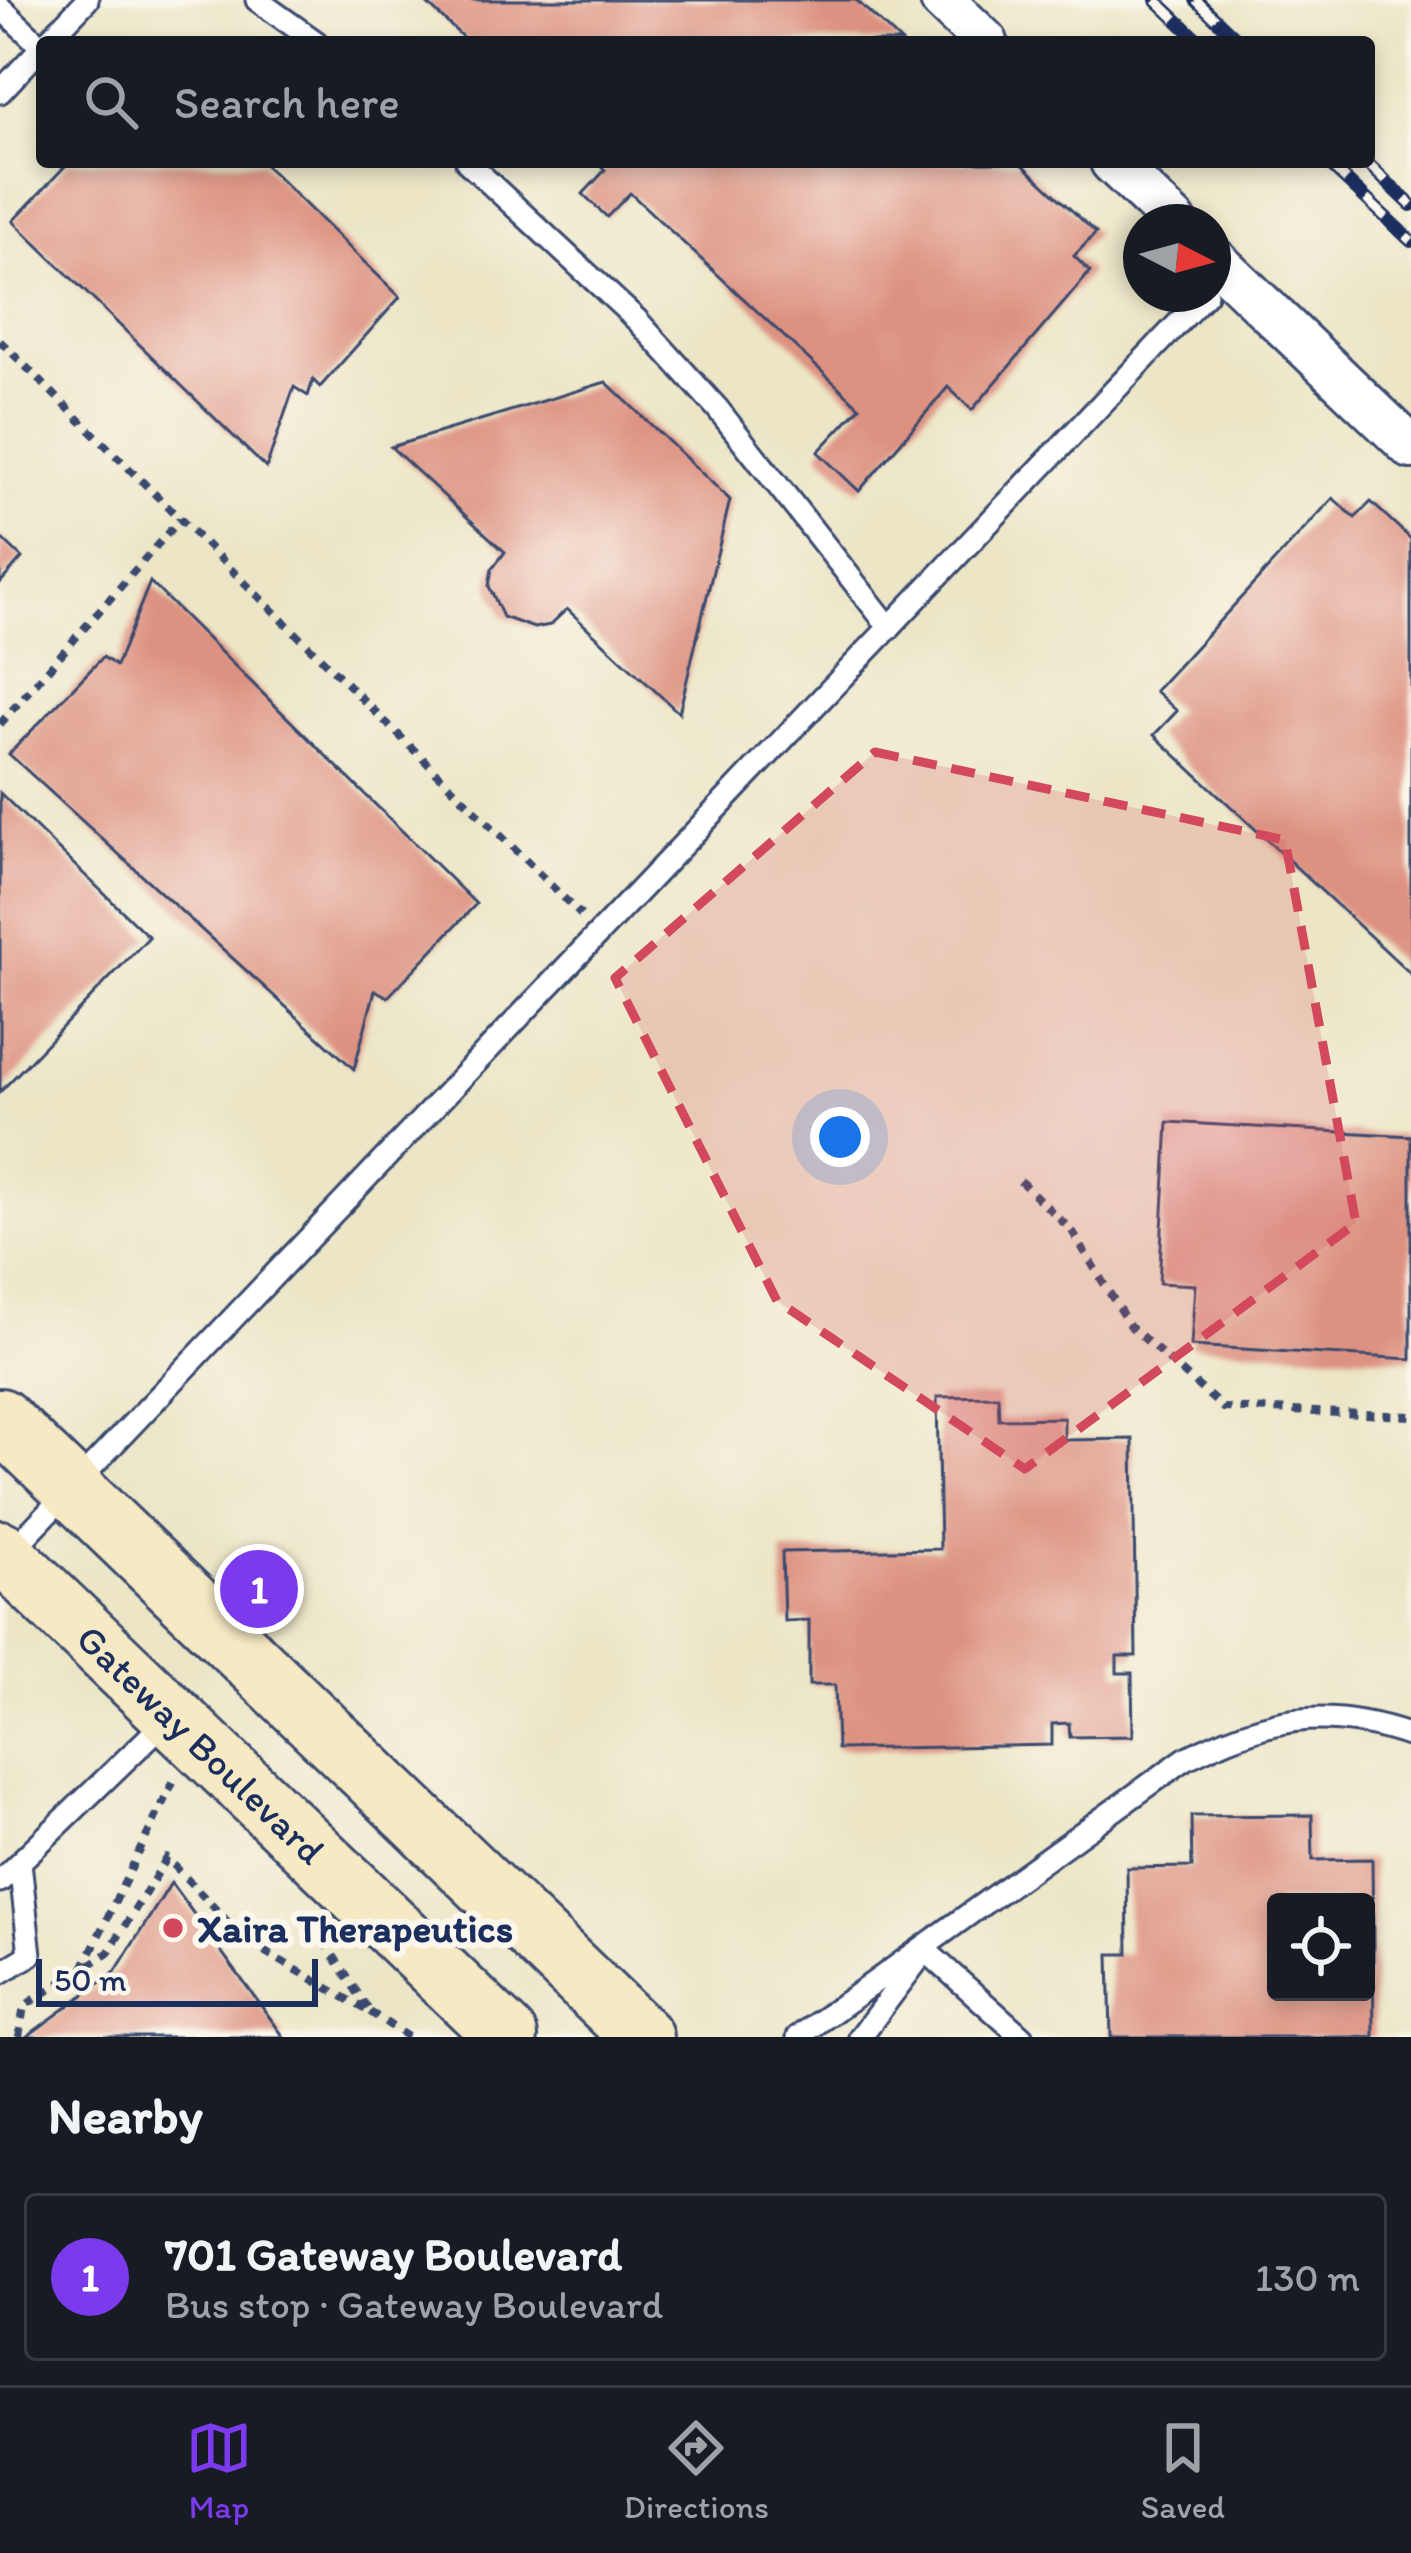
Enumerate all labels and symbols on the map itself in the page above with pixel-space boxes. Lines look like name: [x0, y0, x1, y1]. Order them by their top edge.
north arrow: [1123, 204, 1231, 312]
your location: [810, 1107, 870, 1167]
pin: 1: [220, 1544, 298, 1634]
street label: Gateway Boulevard: [67, 1614, 336, 1874]
place label: Xaira Therapeutics: [197, 1905, 513, 1952]
marker: Xaira Therapeutics: [160, 1915, 186, 1941]
scale bar: [36, 1953, 318, 2006]

